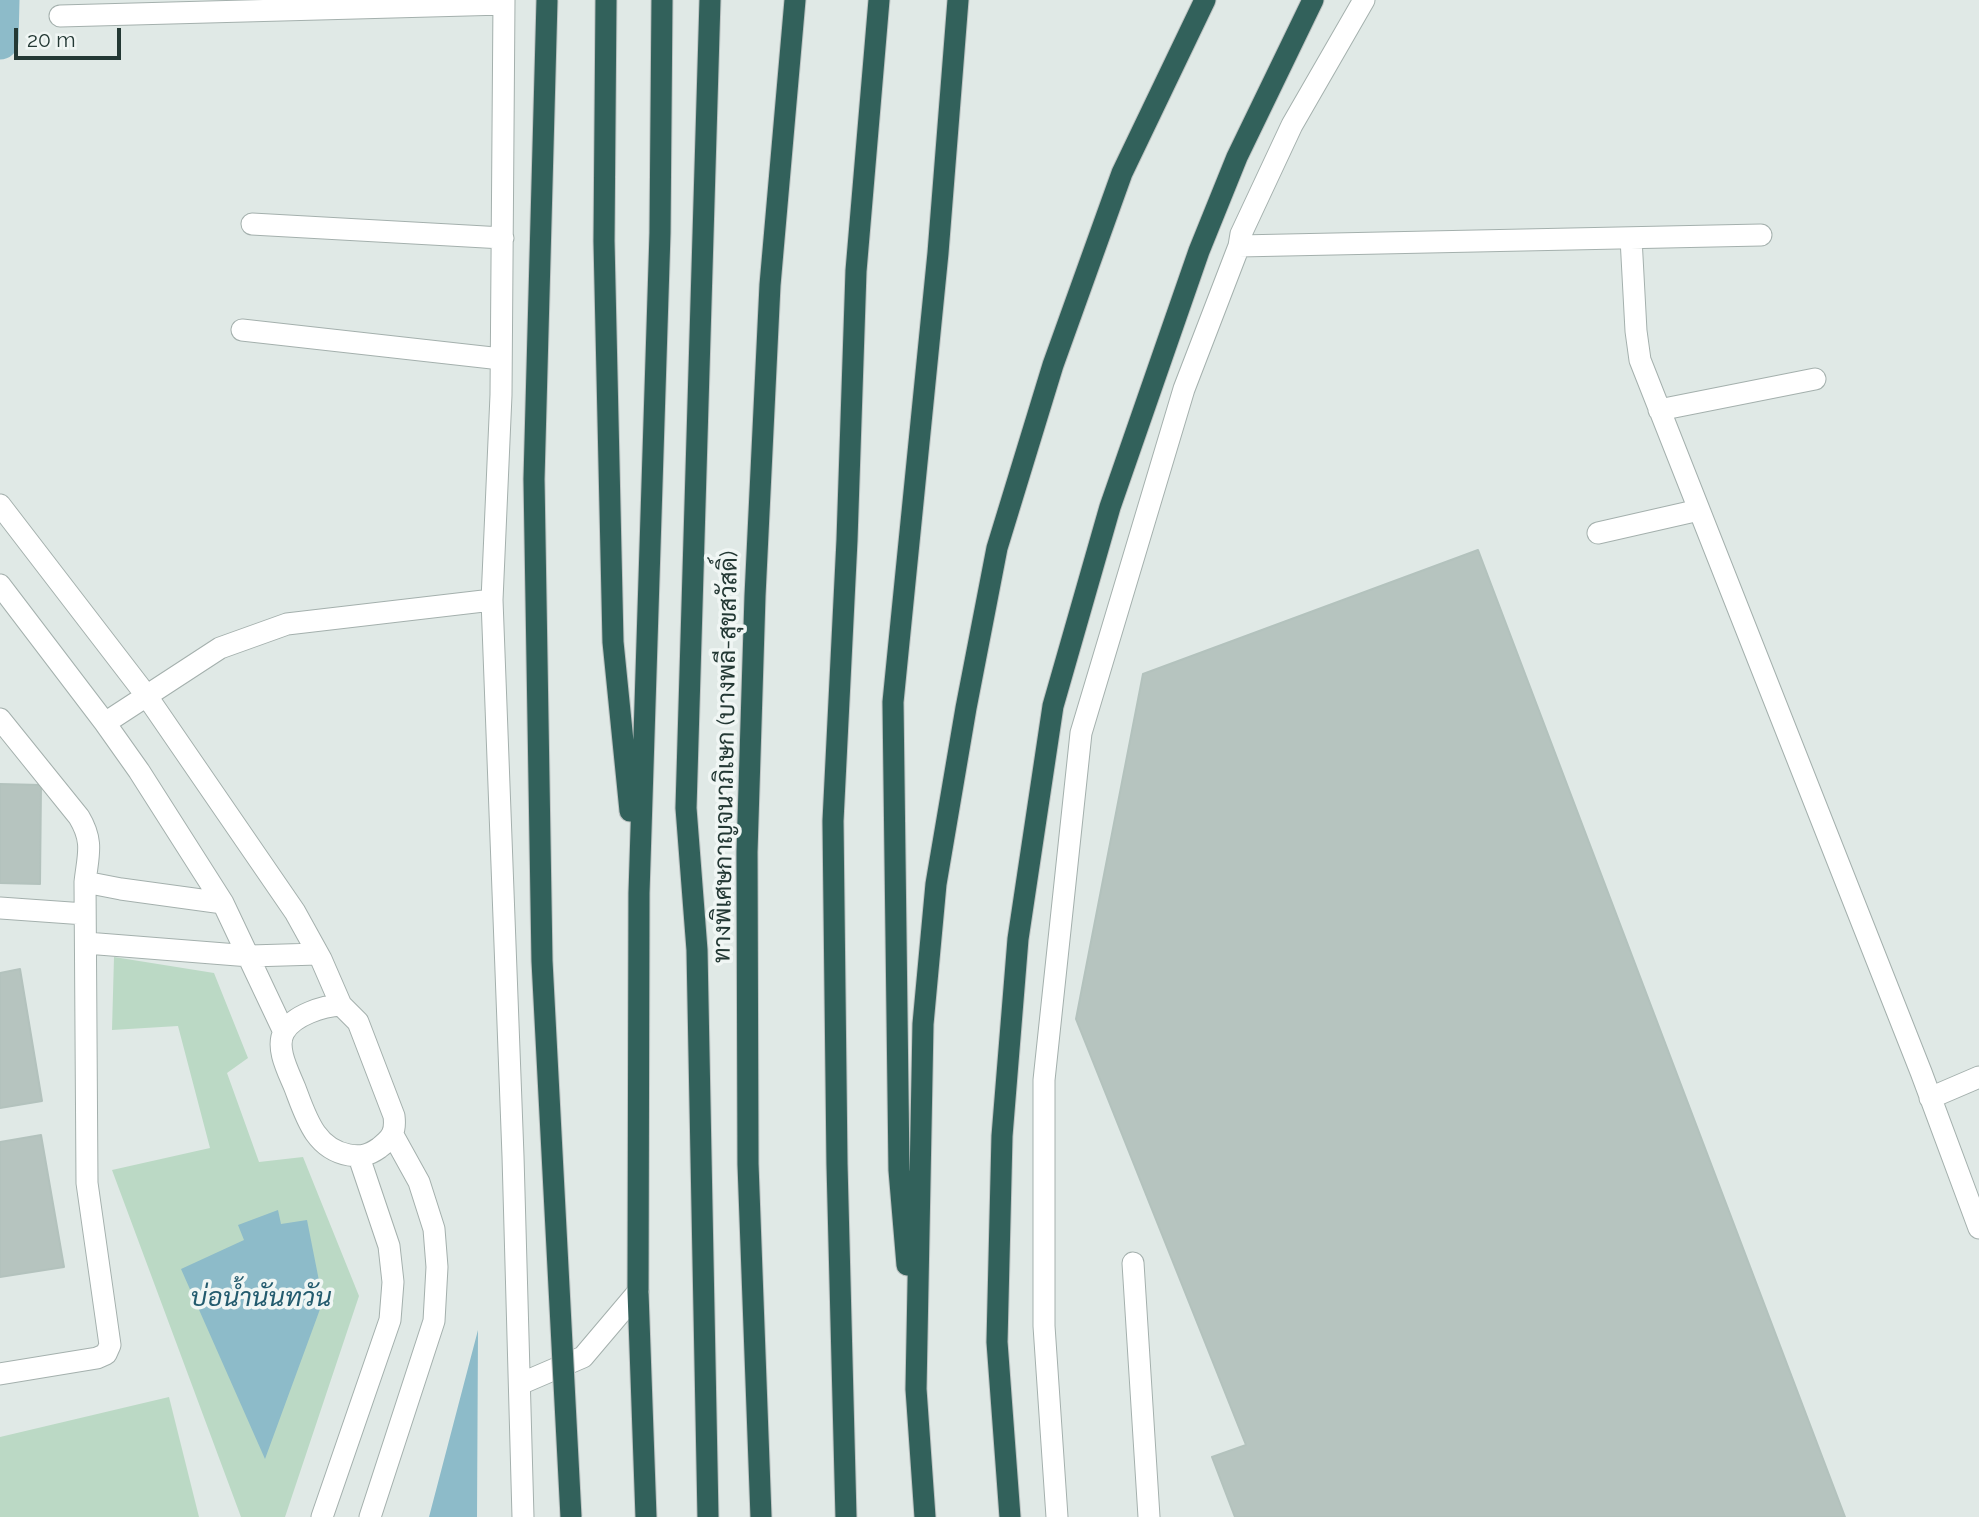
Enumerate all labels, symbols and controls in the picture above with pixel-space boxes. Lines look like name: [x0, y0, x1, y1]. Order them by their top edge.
scale bar: [18, 14, 124, 58]
text: 20 m: [27, 27, 75, 52]
street label: ทางพิเศษกาญจนาภิเษก (บางพลี-สุขสวัสดิ์): [708, 551, 744, 963]
water label: บ่อน้ำนันทวัน: [190, 1282, 332, 1314]

